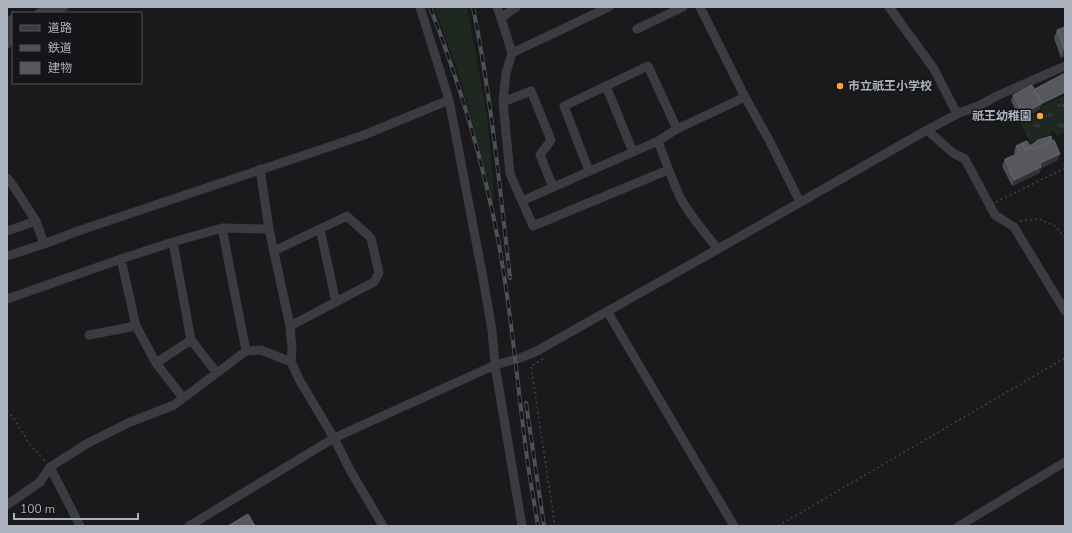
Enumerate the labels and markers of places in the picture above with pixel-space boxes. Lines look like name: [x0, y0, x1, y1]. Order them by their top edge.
place label: 市立祇王小学校: [848, 78, 932, 94]
marker: 市立祇王小学校: [835, 81, 845, 91]
place label: 祇王幼稚園: [972, 108, 1032, 124]
marker: 祇王幼稚園: [1035, 111, 1045, 121]

